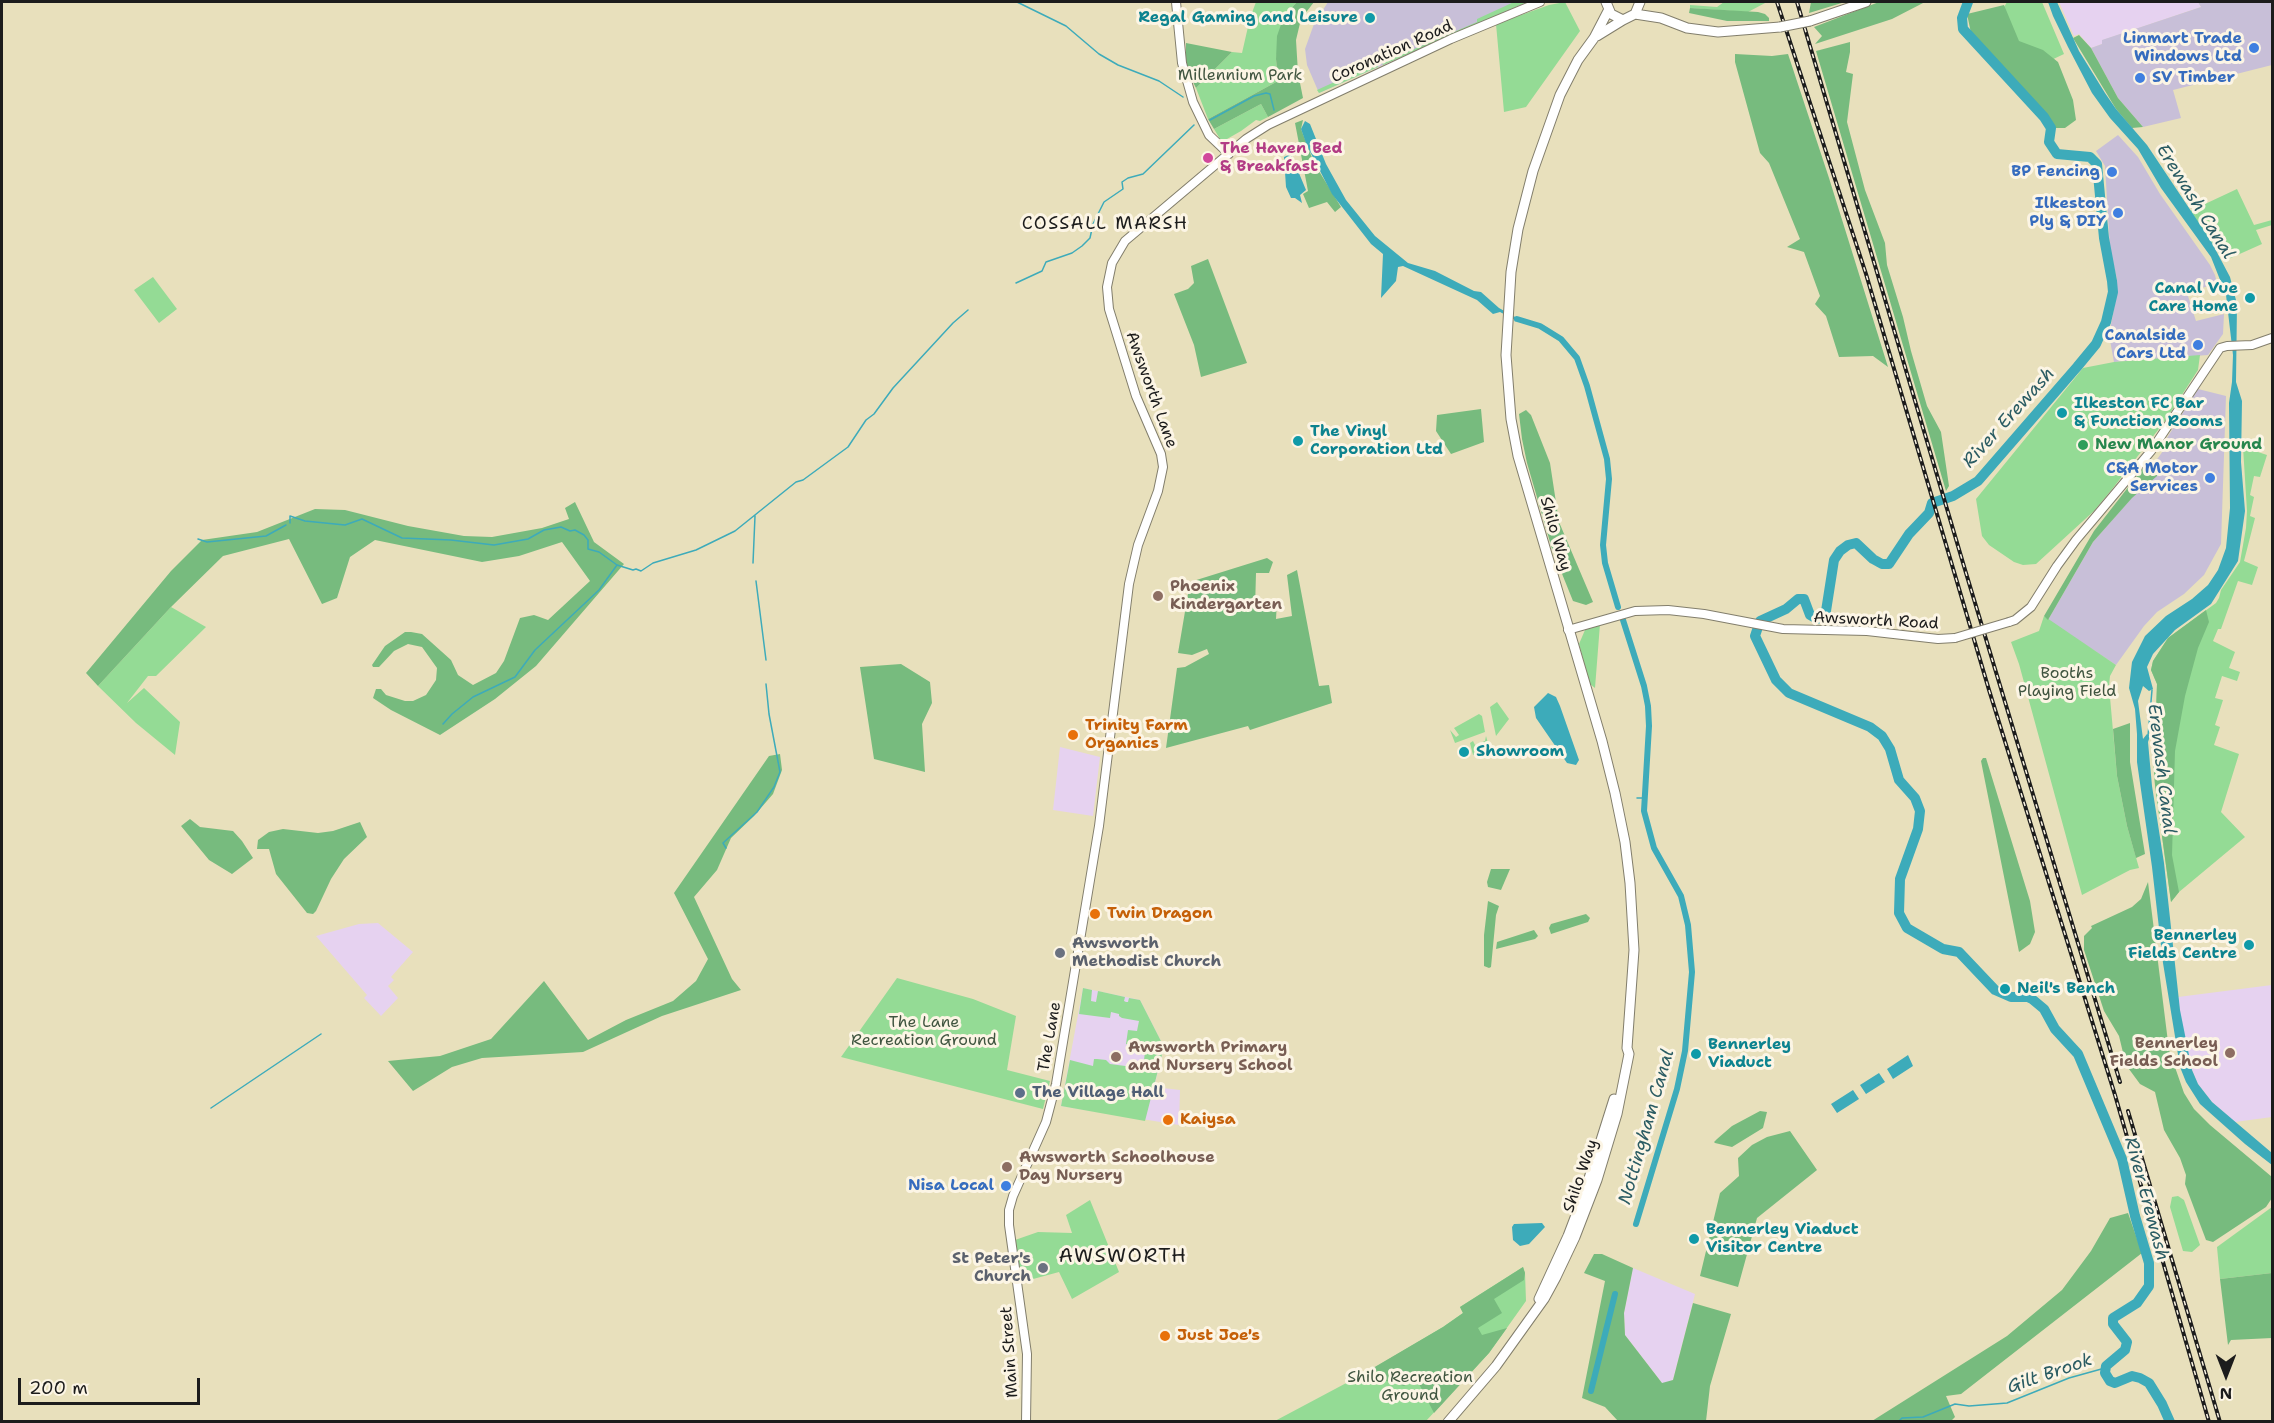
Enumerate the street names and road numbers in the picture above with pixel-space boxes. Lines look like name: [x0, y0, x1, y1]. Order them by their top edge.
street label: Coronation Road: [1328, 17, 1456, 87]
street label: Awsworth Lane: [1121, 329, 1181, 451]
street label: Shilo Way: [1535, 495, 1575, 573]
street label: Awsworth Road: [1813, 608, 1939, 634]
street label: The Lane: [1034, 1000, 1066, 1074]
street label: Shilo Way: [1559, 1137, 1603, 1215]
street label: Main Street: [997, 1306, 1023, 1398]

